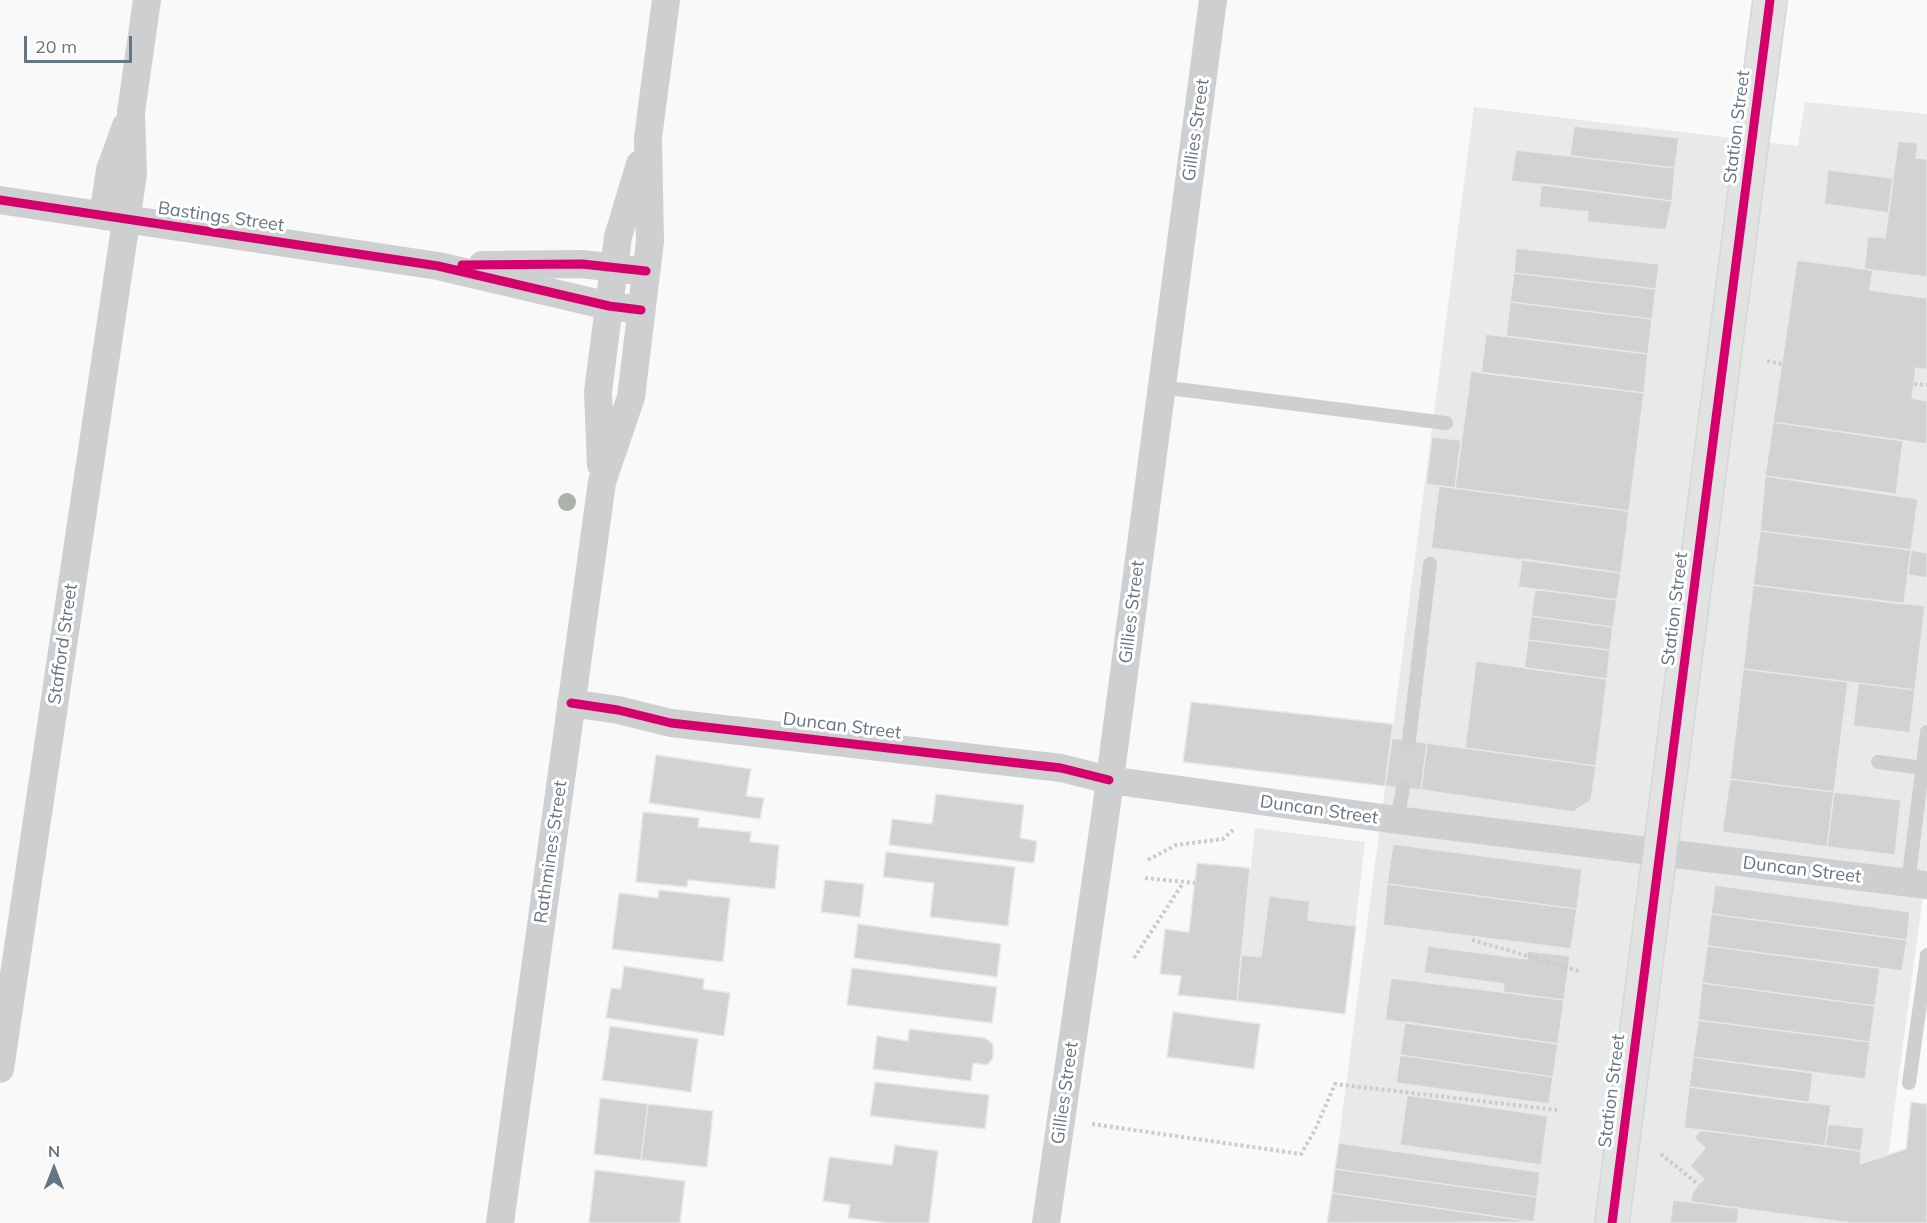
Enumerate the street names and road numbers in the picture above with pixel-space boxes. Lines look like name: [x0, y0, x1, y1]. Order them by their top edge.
street label: Station Street: [1719, 69, 1755, 185]
street label: Gillies Street: [1178, 77, 1214, 183]
street label: Bastings Street: [156, 197, 286, 237]
street label: Station Street: [1657, 551, 1693, 667]
street label: Gillies Street: [1115, 559, 1149, 665]
street label: Stafford Street: [44, 582, 82, 706]
street label: Duncan Street: [782, 708, 902, 744]
street label: Rathmines Street: [530, 779, 572, 925]
street label: Duncan Street: [1259, 791, 1379, 829]
street label: Duncan Street: [1742, 852, 1862, 888]
street label: Station Street: [1594, 1033, 1630, 1149]
street label: Gillies Street: [1047, 1040, 1083, 1146]

